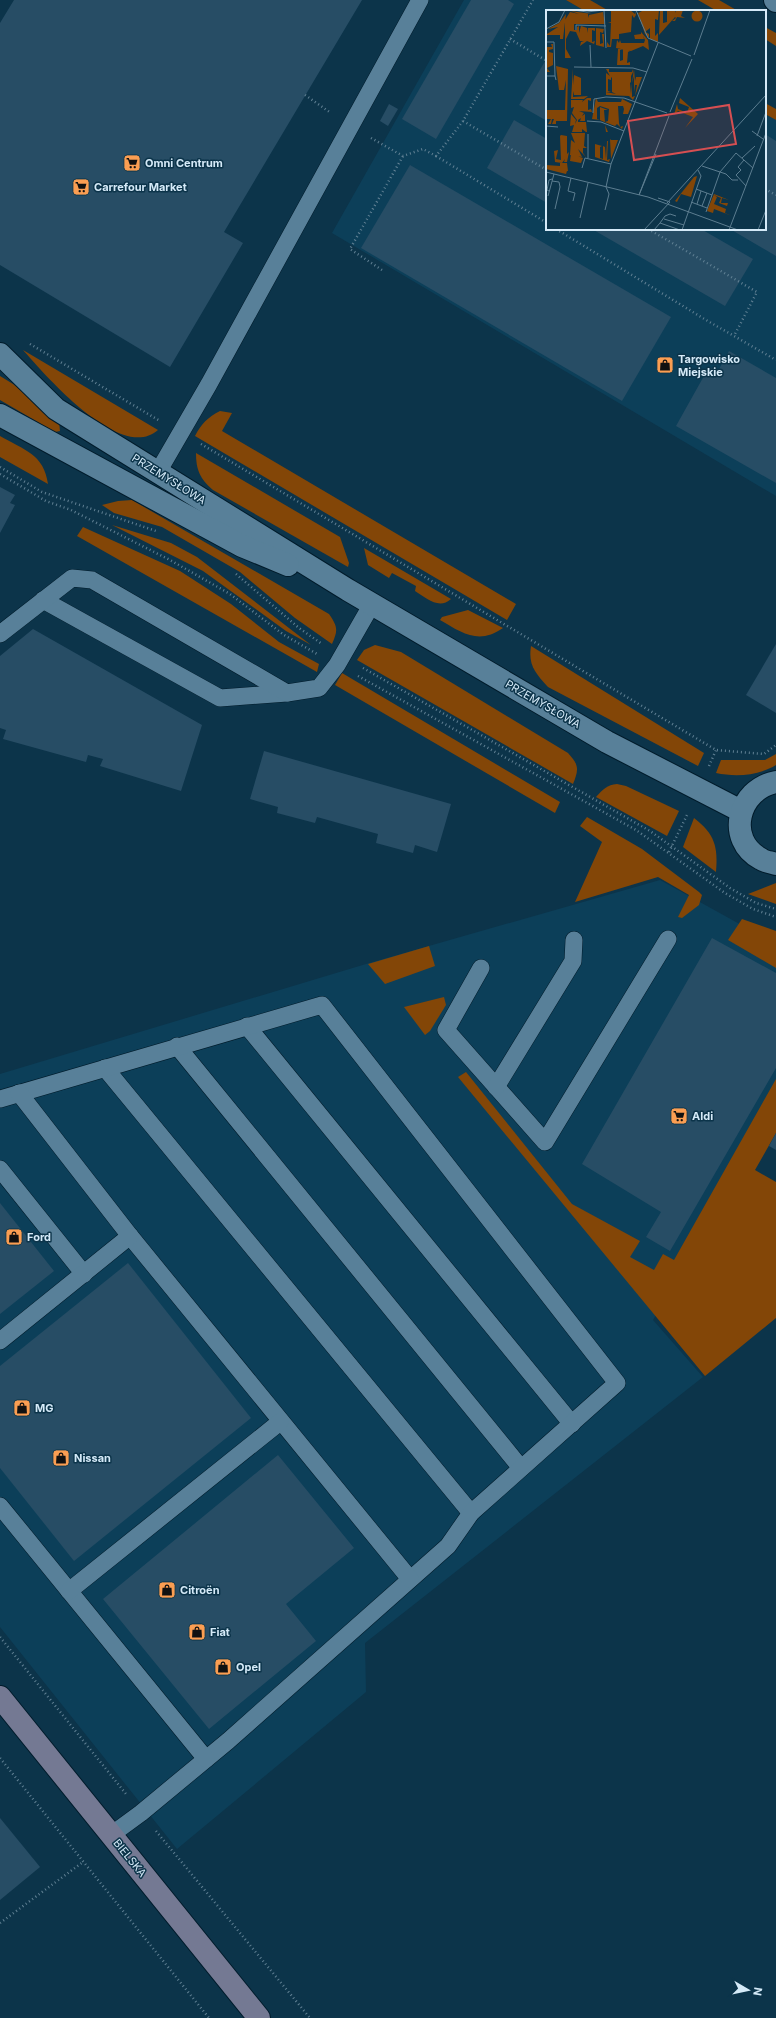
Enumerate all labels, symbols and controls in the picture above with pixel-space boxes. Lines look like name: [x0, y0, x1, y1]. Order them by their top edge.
inset map: [546, 10, 766, 230]
supermarket icon: Omni Centrum: [122, 153, 142, 173]
place label: Omni Centrum: [145, 156, 223, 170]
supermarket icon: Carrefour Market: [71, 177, 91, 197]
place label: Carrefour Market: [94, 180, 187, 194]
place label: Targowisko Miejskie: [678, 352, 740, 379]
shop icon: Targowisko Miejskie: [655, 355, 675, 375]
street label: PRZEMYSŁOWA: [129, 451, 209, 508]
street label: PRZEMYSŁOWA: [503, 677, 583, 731]
supermarket icon: Aldi: [669, 1106, 689, 1126]
place label: Aldi: [692, 1109, 713, 1123]
shop icon: Ford: [4, 1227, 24, 1247]
place label: Ford: [27, 1230, 51, 1244]
shop icon: MG: [12, 1398, 32, 1418]
place label: MG: [35, 1401, 54, 1415]
shop icon: Nissan: [51, 1448, 71, 1468]
place label: Nissan: [74, 1451, 111, 1465]
shop icon: Citroën: [157, 1580, 177, 1600]
place label: Citroën: [180, 1583, 220, 1597]
shop icon: Fiat: [187, 1622, 207, 1642]
place label: Fiat: [210, 1625, 230, 1639]
shop icon: Opel: [213, 1657, 233, 1677]
place label: Opel: [236, 1660, 261, 1674]
street label: BIELSKA: [110, 1836, 150, 1880]
north arrow: [728, 1970, 768, 2010]
text: N: [750, 1986, 765, 1997]

